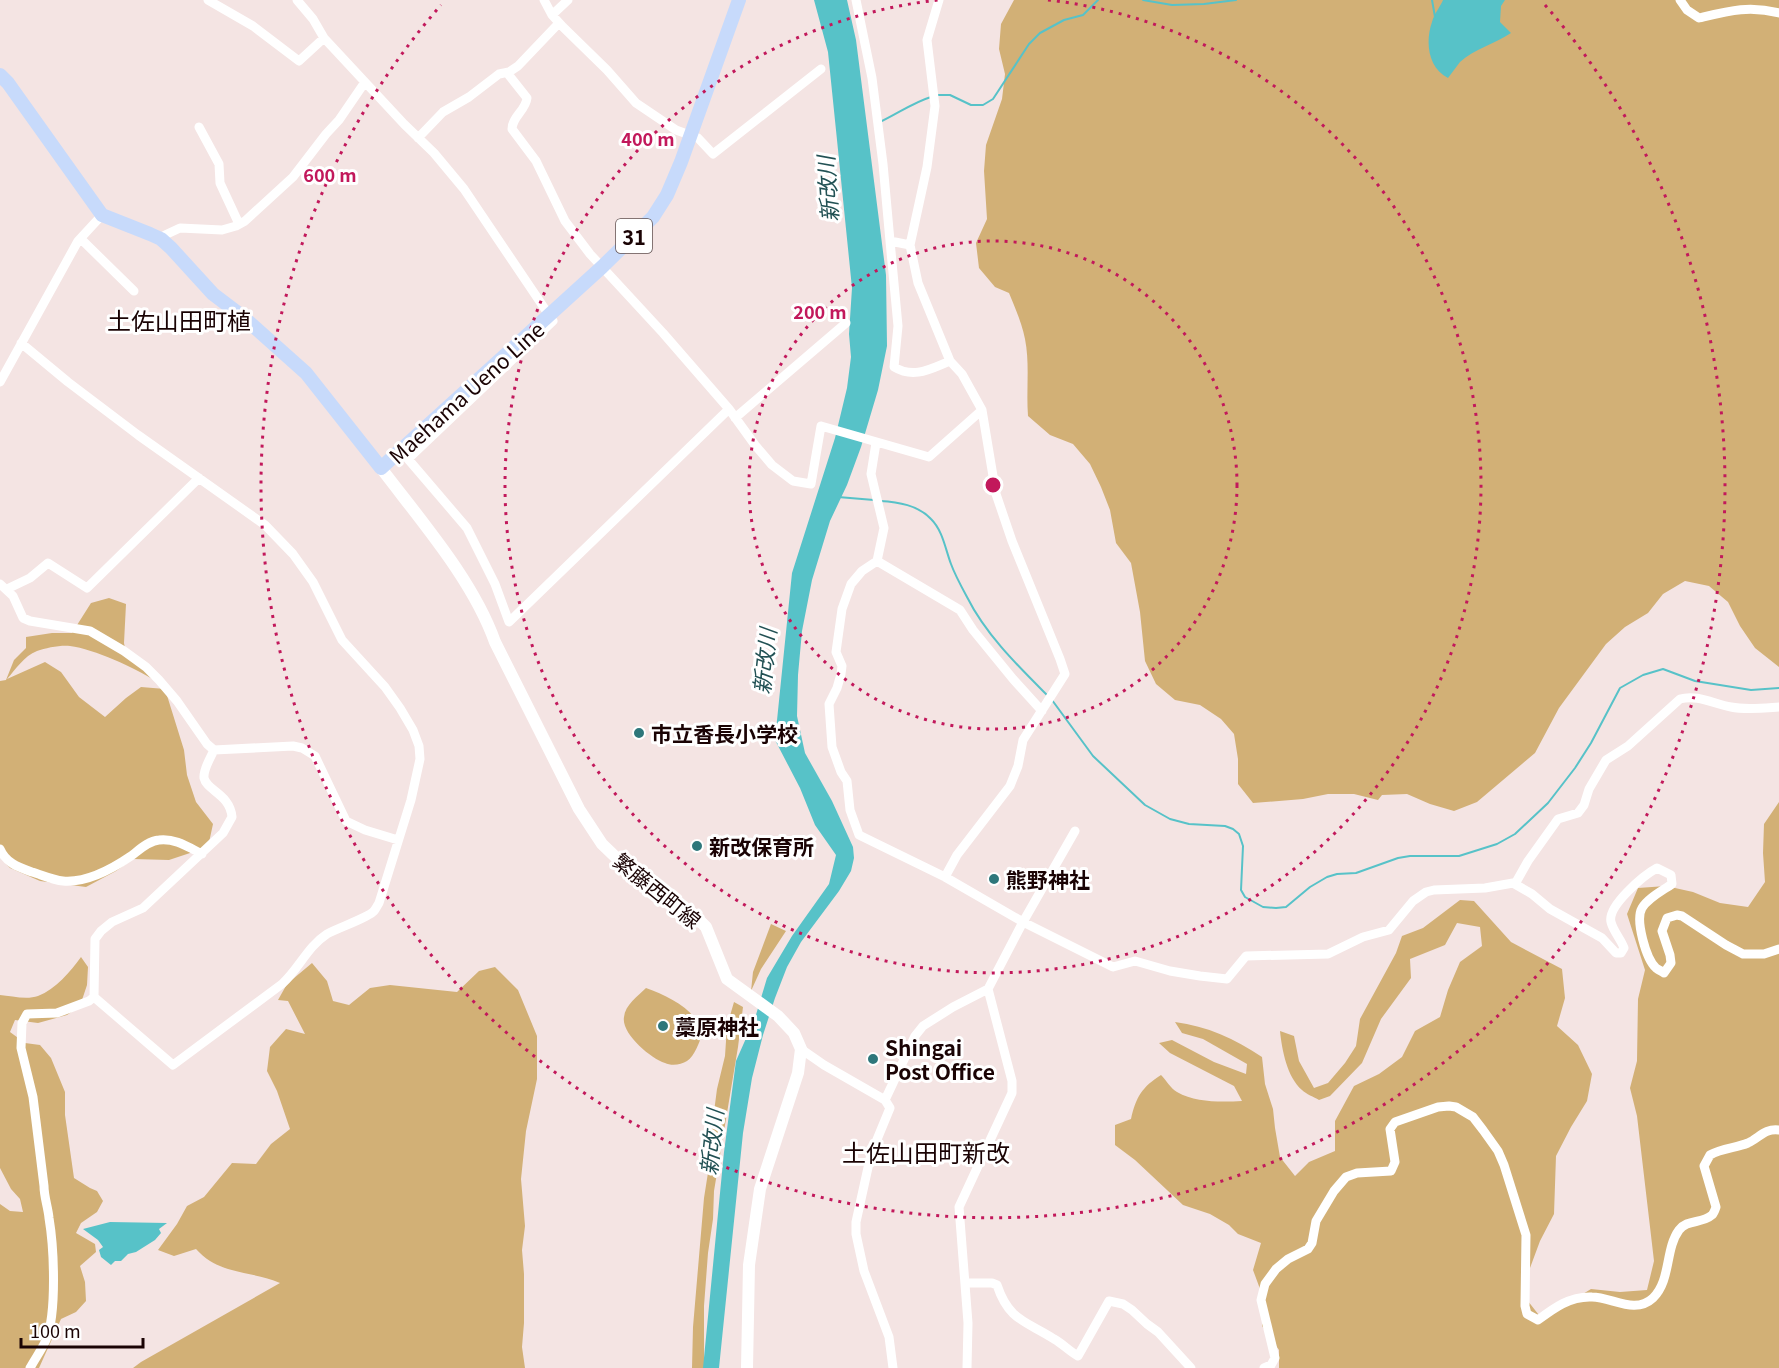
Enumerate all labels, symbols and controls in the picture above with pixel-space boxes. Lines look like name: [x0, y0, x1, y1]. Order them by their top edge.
text: 400 m: [621, 125, 675, 151]
water label: 新改川: [808, 153, 844, 223]
text: 600 m: [303, 161, 357, 187]
road number: 31: [616, 219, 652, 253]
text: 200 m: [793, 298, 847, 324]
district label: 土佐山田町植: [107, 302, 251, 337]
street label: Maehama Ueno Line: [382, 314, 550, 470]
centre of rings: [983, 475, 1003, 495]
water label: 新改川: [744, 625, 783, 695]
place label: 市立香長小学校: [651, 718, 798, 748]
marker: 市立香長小学校: [632, 726, 646, 740]
place label: 新改保育所: [709, 831, 814, 861]
marker: 新改保育所: [690, 839, 704, 853]
street label: 繁藤西町線: [608, 845, 708, 935]
place label: 熊野神社: [1006, 864, 1090, 894]
marker: 熊野神社: [987, 872, 1001, 886]
place label: 藁原神社: [675, 1011, 759, 1041]
marker: 藁原神社: [656, 1019, 670, 1033]
place label: Shingai Post Office: [885, 1032, 995, 1086]
marker: Shingai Post Office: [866, 1052, 880, 1066]
water label: 新改川: [691, 1106, 730, 1176]
district label: 土佐山田町新改: [842, 1134, 1010, 1169]
scale bar: [21, 1311, 142, 1349]
text: 100 m: [30, 1317, 81, 1343]

